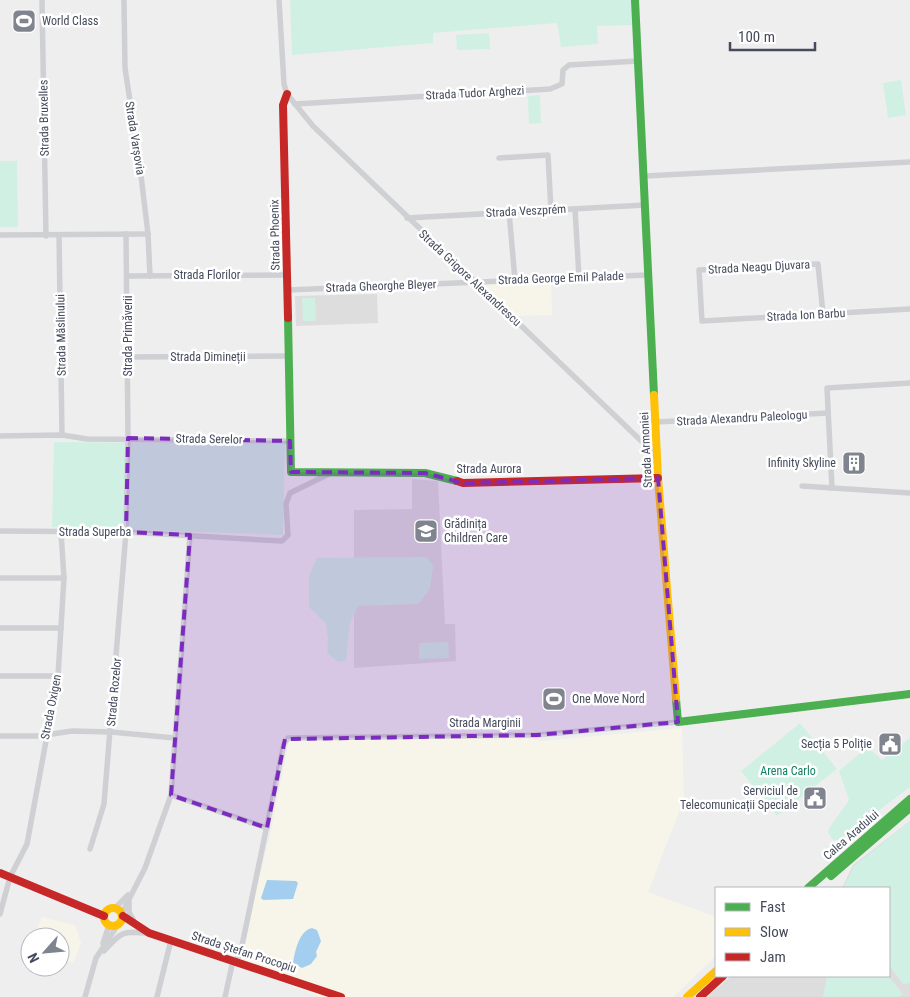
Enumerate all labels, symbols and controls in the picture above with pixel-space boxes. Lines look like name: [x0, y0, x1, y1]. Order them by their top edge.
sports icon: World Class: [11, 8, 37, 34]
place label: World Class: [42, 14, 98, 28]
scale bar: [730, 20, 815, 52]
text: 100 m: [738, 28, 775, 46]
street label: Strada Bruxelles: [36, 79, 52, 157]
street label: Strada Tudor Arghezi: [425, 83, 525, 103]
street label: Strada Varșovia: [121, 100, 148, 176]
street label: Strada Phoenix: [267, 199, 283, 271]
street label: Strada Veszprém: [486, 202, 566, 220]
street label: Strada Grigore Alexandrescu: [416, 227, 524, 329]
street label: Strada Neagu Djuvara: [708, 257, 811, 277]
street label: Strada Florilor: [174, 268, 241, 282]
street label: Strada George Emil Palade: [498, 269, 624, 287]
street label: Strada Gheorghe Bleyer: [325, 277, 437, 295]
street label: Strada Măslinului: [53, 294, 69, 376]
street label: Strada Primăverii: [121, 296, 135, 377]
street label: Strada Ion Barbu: [766, 306, 846, 324]
street label: Strada Dimineții: [170, 350, 246, 365]
street label: Strada Alexandru Paleologu: [676, 408, 808, 428]
street label: Strada Armoniei: [637, 412, 655, 488]
street label: Strada Serelor: [175, 431, 243, 447]
building icon: Infinity Skyline: [841, 450, 867, 476]
place label: Infinity Skyline: [768, 456, 836, 470]
street label: Strada Aurora: [457, 462, 522, 476]
place label: Grădinița Children Care: [444, 517, 508, 545]
school or university icon: Grădinița Children Care: [413, 518, 439, 544]
street label: Strada Superba: [59, 525, 131, 539]
street label: Strada Rozelor: [104, 657, 124, 727]
street label: Strada Oxigen: [38, 673, 64, 741]
sports icon: One Move Nord: [541, 686, 567, 712]
place label: One Move Nord: [572, 692, 645, 706]
street label: Strada Marginii: [449, 716, 521, 730]
public building icon: Secția 5 Poliție: [877, 731, 903, 757]
place label: Secția 5 Poliție: [801, 737, 872, 752]
park label: Arena Carlo: [760, 764, 816, 778]
place label: Serviciul de Telecomunicații Speciale: [680, 784, 798, 813]
public building icon: Serviciul de Telecomunicații Speciale: [802, 785, 828, 811]
street label: Calea Aradului: [821, 807, 881, 863]
legend: [715, 887, 890, 977]
text: Fast: [760, 898, 785, 916]
text: Slow: [760, 923, 789, 941]
north arrow: [20, 927, 70, 977]
street label: Strada Ștefan Procopiu: [190, 928, 298, 977]
text: Jam: [760, 948, 786, 966]
text: N: [24, 950, 42, 965]

